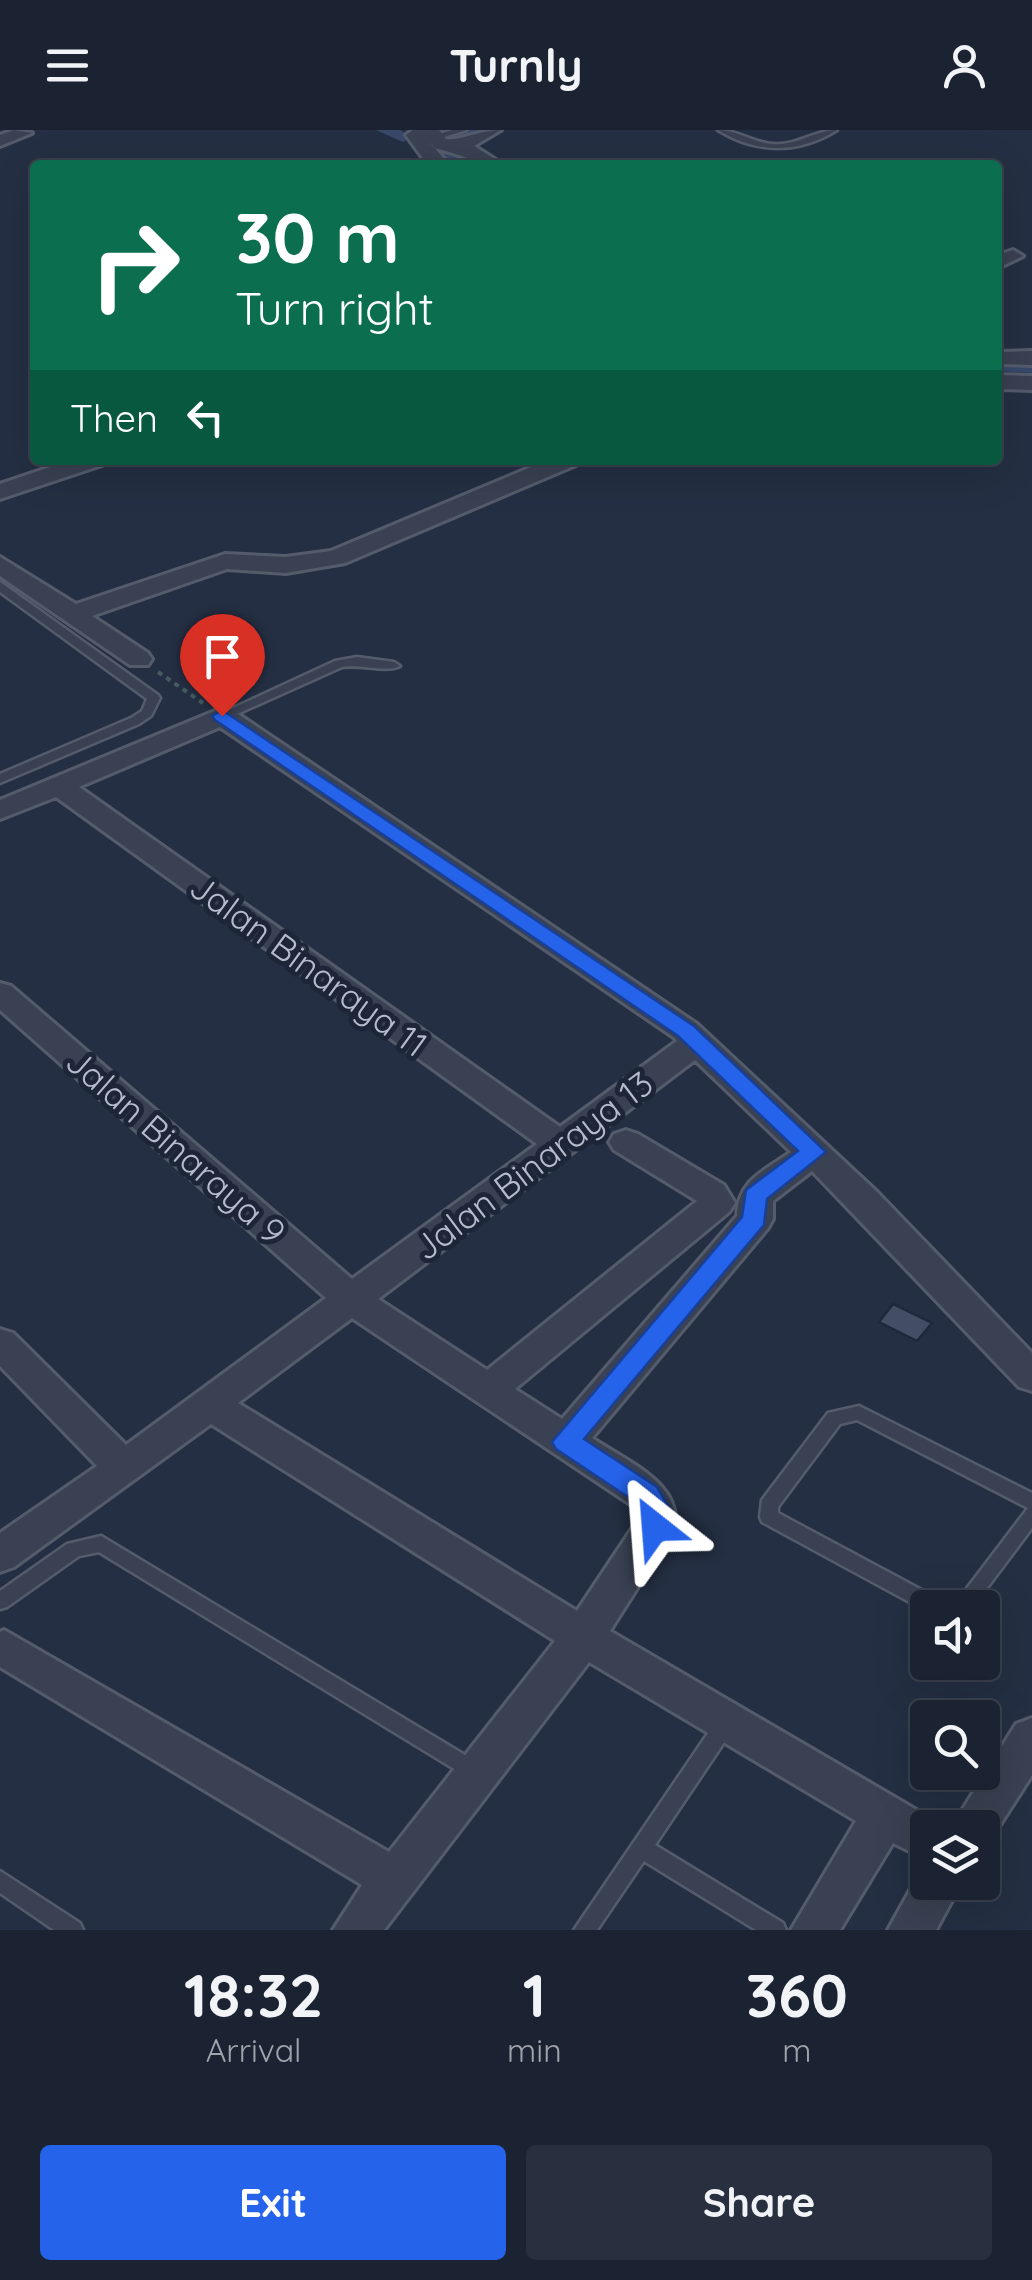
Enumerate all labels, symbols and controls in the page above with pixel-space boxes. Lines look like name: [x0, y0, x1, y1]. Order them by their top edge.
text: Turnly: [449, 37, 583, 93]
icon: menu: [40, 38, 95, 93]
icon: person: [937, 38, 992, 93]
text: 30 m: [235, 193, 400, 281]
icon: right: [70, 200, 200, 330]
text: Turn right: [235, 280, 434, 336]
icon: left: [178, 390, 233, 445]
text: Then: [70, 394, 158, 442]
pin: [180, 614, 265, 717]
icon: arrive: [195, 629, 250, 684]
street label: Jalan Binaraya 11: [182, 864, 436, 1066]
street label: Jalan Binaraya 9: [57, 1039, 295, 1253]
street label: Jalan Binaraya 13: [405, 1061, 661, 1269]
position arrow: [603, 1475, 707, 1579]
map controls: [910, 1590, 1000, 1900]
button: sound: [910, 1590, 1000, 1680]
button: search: [910, 1700, 1000, 1790]
button: layers: [910, 1810, 1000, 1900]
text: 18:32: [184, 1957, 323, 2032]
text: 1: [523, 1957, 546, 2032]
text: 360: [746, 1957, 848, 2032]
text: Arrival: [206, 2030, 301, 2070]
text: min: [507, 2030, 562, 2070]
text: m: [782, 2030, 811, 2070]
button: Exit: [40, 2145, 506, 2260]
button: Share: [526, 2145, 992, 2260]

